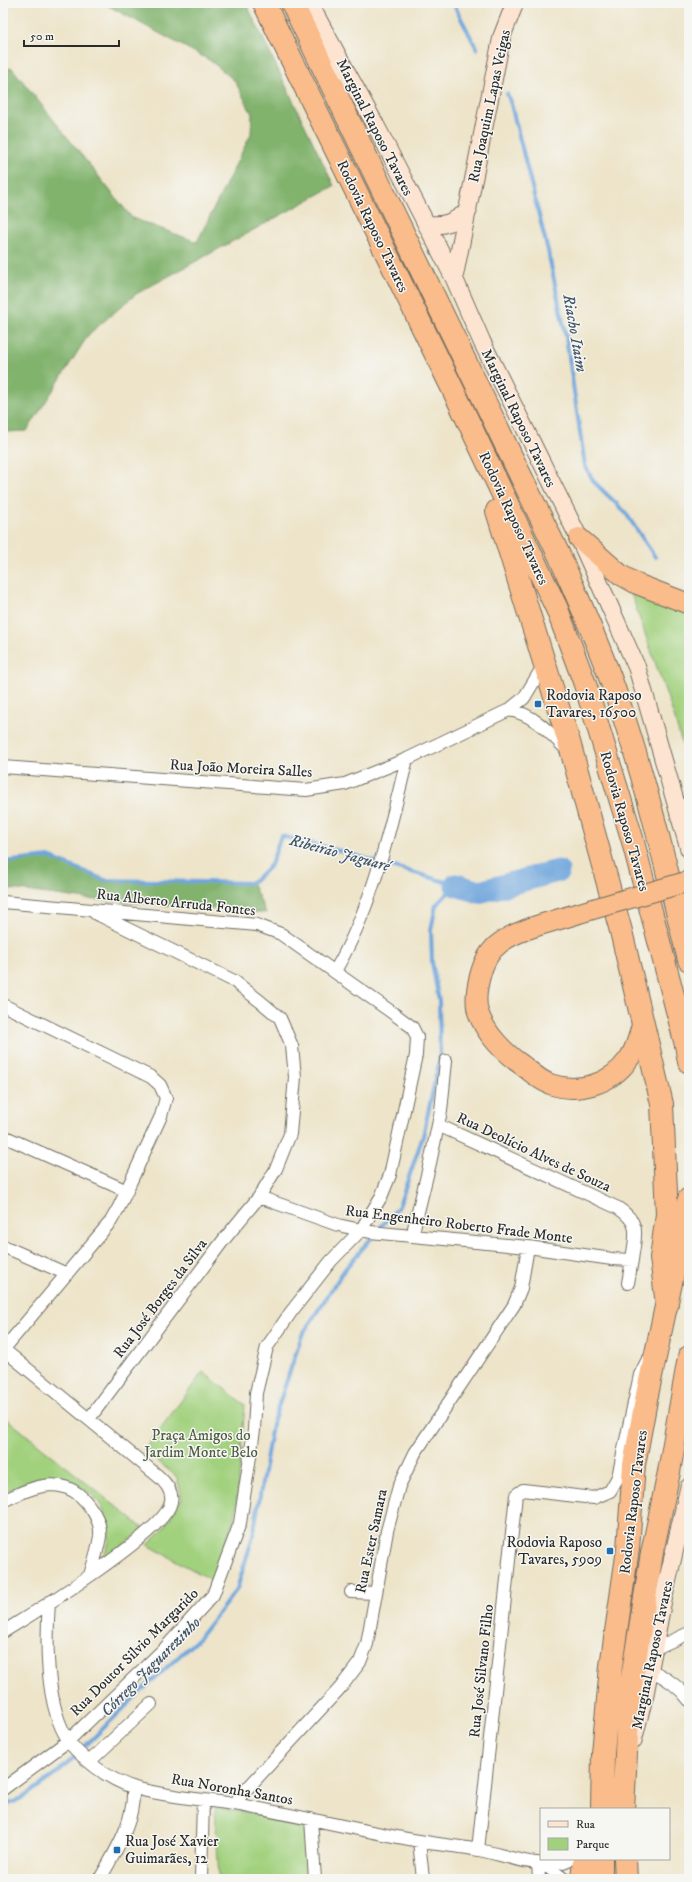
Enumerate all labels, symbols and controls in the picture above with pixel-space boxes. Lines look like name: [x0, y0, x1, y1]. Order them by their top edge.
scale bar: [24, 22, 119, 48]
street label: Rua Joaquim Lapas Veigas: [464, 28, 515, 184]
text: 50 m: [30, 29, 54, 44]
street label: Marginal Raposo Tavares: [332, 55, 417, 199]
street label: Rodovia Raposo Tavares: [332, 157, 413, 295]
water label: Riacho Itaim: [558, 292, 592, 374]
street label: Marginal Raposo Tavares: [477, 346, 560, 491]
street label: Rodovia Raposo Tavares: [474, 449, 553, 588]
place label: Rodovia Raposo Tavares, 16500: [546, 686, 642, 722]
marker: Rodovia Raposo Tavares, 16500: [533, 699, 543, 709]
street label: Rodovia Raposo Tavares: [595, 749, 654, 893]
street label: Rua João Moreira Salles: [169, 755, 313, 782]
water label: Ribeirão Jaguaré: [286, 830, 395, 877]
street label: Rua Alberto Arruda Fontes: [95, 885, 256, 920]
street label: Rua Deolício Alves de Souza: [454, 1108, 614, 1197]
street label: Rua Engenheiro Roberto Frade Monte: [344, 1201, 574, 1248]
street label: Rua José Borges da Silva: [109, 1234, 212, 1362]
park label: Praça Amigos do Jardim Monte Belo: [142, 1426, 258, 1462]
street label: Rodovia Raposo Tavares: [615, 1429, 652, 1575]
street label: Rua Ester Samara: [351, 1487, 392, 1595]
place label: Rodovia Raposo Tavares, 5909: [506, 1533, 602, 1569]
marker: Rodovia Raposo Tavares, 5909: [605, 1546, 615, 1556]
street label: Marginal Raposo Tavares: [627, 1579, 678, 1731]
street label: Rua Doutor Silvio Margarido: [66, 1584, 203, 1721]
street label: Rua José Silvano Filho: [465, 1603, 498, 1739]
water label: Córrego Jaguarezinho: [97, 1613, 205, 1721]
street label: Rua Noronha Santos: [170, 1769, 294, 1810]
legend: [540, 1808, 670, 1860]
text: Rua: [576, 1817, 596, 1832]
place label: Rua José Xavier Guimarães, 12: [125, 1832, 219, 1868]
text: Parque: [576, 1837, 609, 1852]
marker: Rua José Xavier Guimarães, 12: [112, 1845, 122, 1855]

